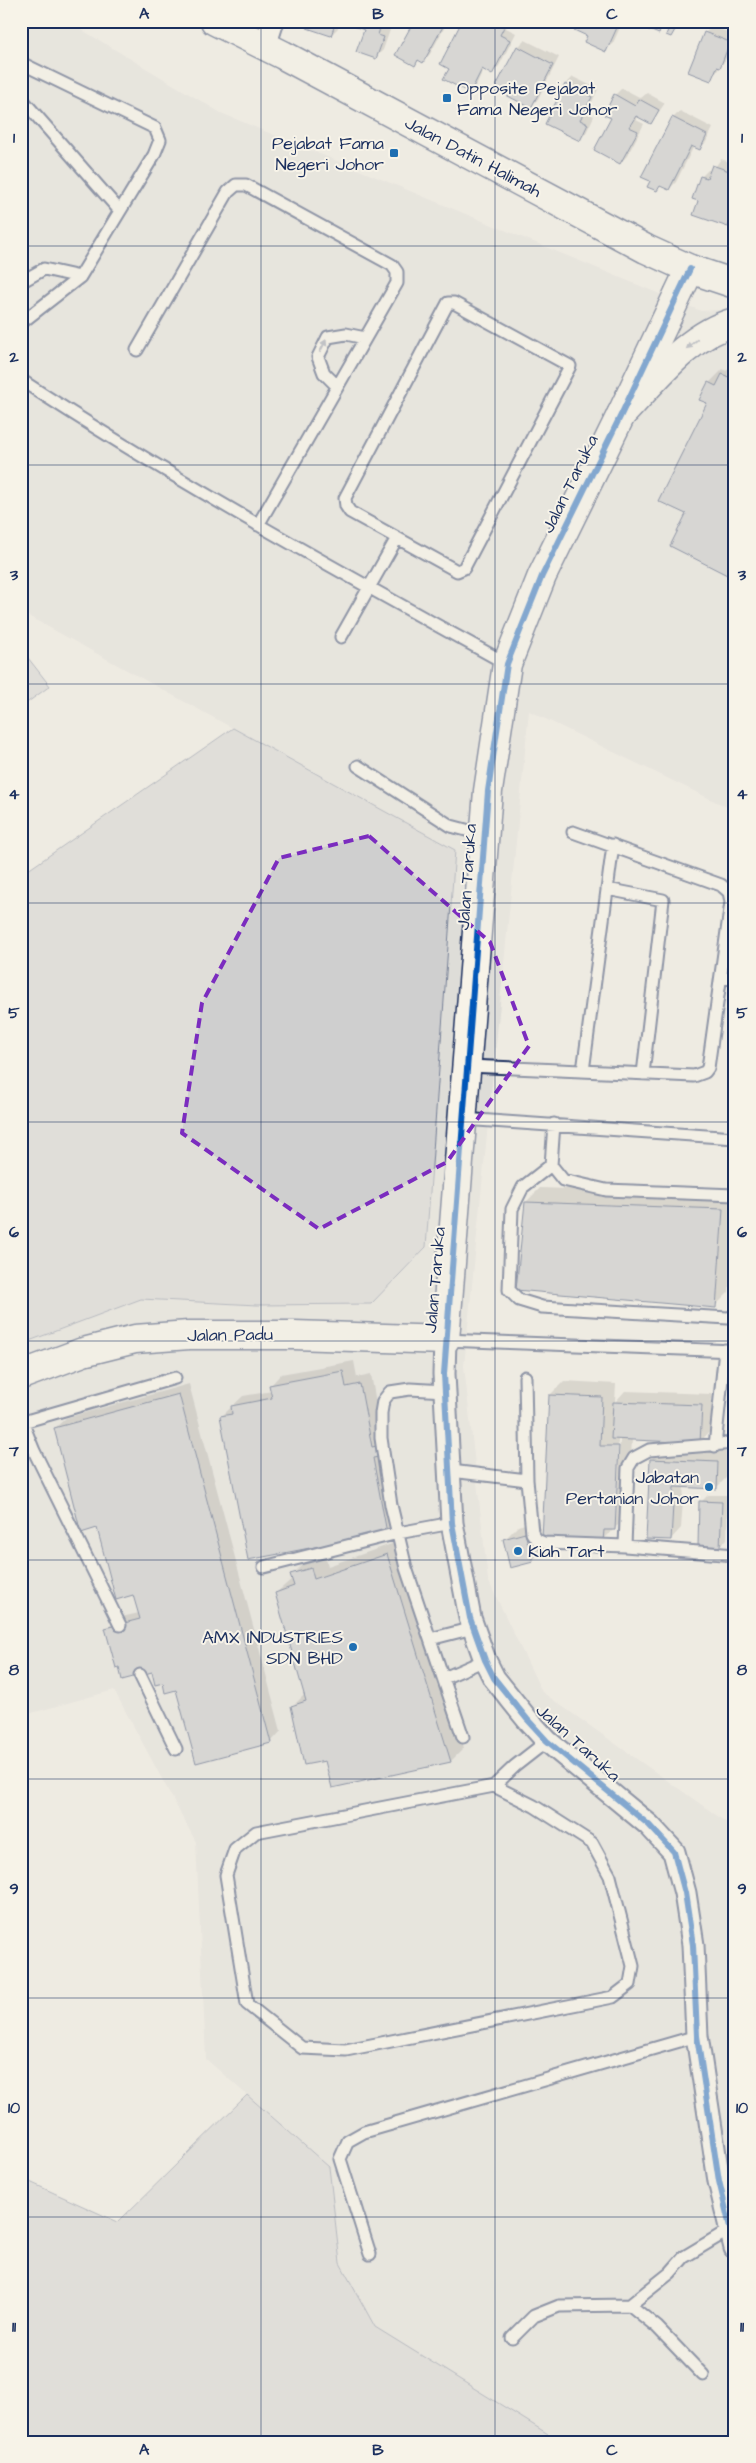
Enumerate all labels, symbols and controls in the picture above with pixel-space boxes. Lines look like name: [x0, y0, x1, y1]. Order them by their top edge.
text: A: [139, 3, 150, 25]
text: B: [372, 3, 384, 25]
text: C: [606, 3, 618, 25]
place label: Opposite Pejabat Fama Negeri Johor: [457, 76, 618, 123]
marker: Opposite Pejabat Fama Negeri Johor: [441, 92, 453, 104]
street label: Jalan Datin Halimah: [400, 110, 546, 204]
text: 1: [13, 127, 16, 149]
text: 1: [741, 127, 744, 149]
place label: Pejabat Fama Negeri Johor: [272, 131, 384, 178]
marker: Pejabat Fama Negeri Johor: [388, 147, 400, 159]
one-way arrow: [319, 339, 327, 353]
one-way arrow: [686, 339, 699, 350]
text: 2: [8, 346, 19, 368]
text: 2: [736, 346, 747, 368]
street label: Jalan Taruka: [535, 431, 605, 537]
text: 3: [9, 564, 19, 586]
text: 3: [737, 564, 747, 586]
text: 4: [9, 783, 20, 805]
text: 4: [737, 783, 748, 805]
street label: Jalan Taruka: [451, 823, 483, 931]
text: 5: [8, 1002, 20, 1024]
text: 5: [736, 1002, 748, 1024]
text: 6: [9, 1221, 19, 1243]
text: 6: [737, 1221, 747, 1243]
street label: Jalan Taruka: [418, 1226, 452, 1334]
street label: Jalan Padu: [187, 1322, 273, 1348]
text: 7: [8, 1440, 19, 1462]
text: 7: [736, 1440, 747, 1462]
place label: Jabatan Pertanian Johor: [566, 1465, 699, 1511]
marker: Jabatan Pertanian Johor: [703, 1481, 715, 1493]
place label: Kiah Tart: [528, 1539, 605, 1564]
marker: Kiah Tart: [512, 1545, 524, 1557]
place label: AMX INDUSTRIES SDN BHD: [202, 1625, 343, 1671]
marker: AMX INDUSTRIES SDN BHD: [347, 1641, 359, 1653]
text: 8: [9, 1659, 20, 1681]
text: 8: [737, 1659, 748, 1681]
street label: Jalan Taruka: [530, 1698, 626, 1788]
text: 9: [9, 1878, 19, 1900]
text: 9: [737, 1878, 747, 1900]
text: 10: [8, 2097, 20, 2119]
text: 10: [736, 2097, 748, 2119]
text: 11: [12, 2316, 17, 2338]
text: 11: [740, 2316, 745, 2338]
text: A: [139, 2439, 150, 2461]
text: B: [372, 2439, 384, 2461]
text: C: [606, 2439, 618, 2461]

